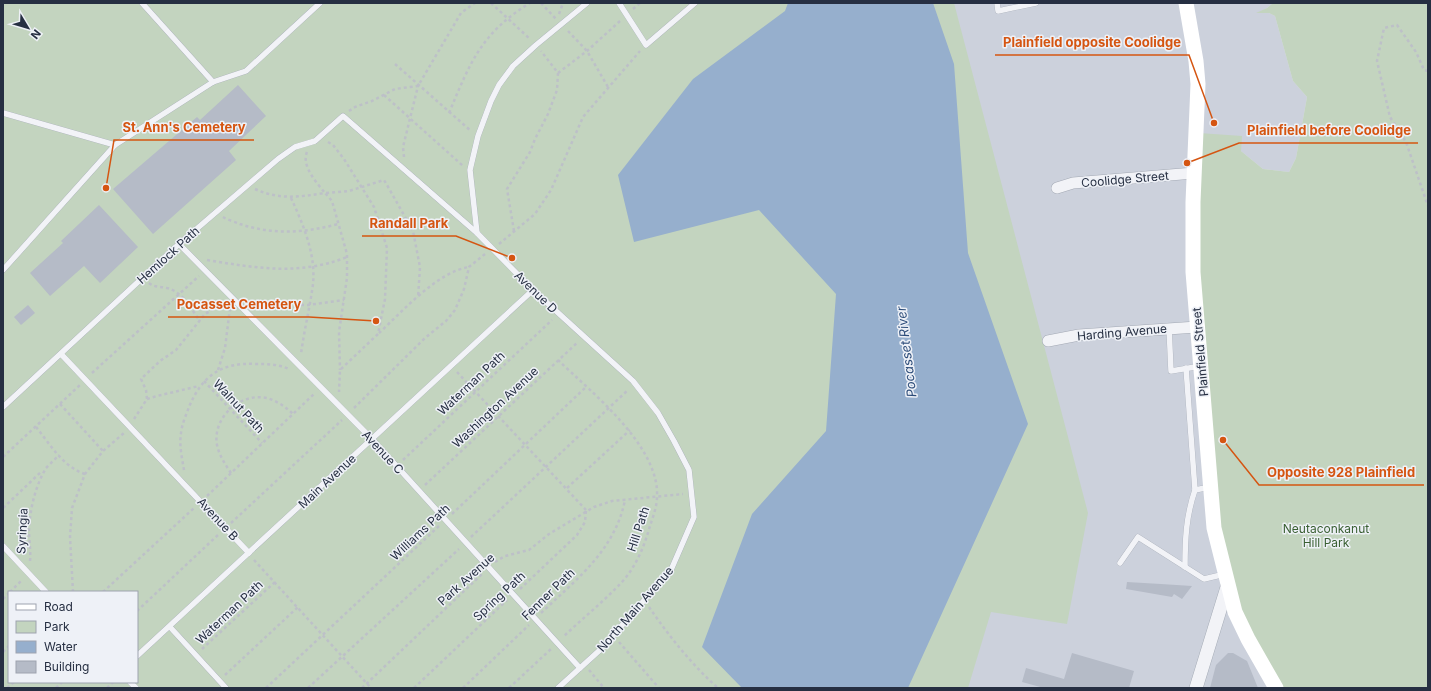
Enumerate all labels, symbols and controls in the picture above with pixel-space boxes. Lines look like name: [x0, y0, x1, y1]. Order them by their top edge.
north arrow: [8, 8, 48, 48]
text: N: [28, 27, 44, 42]
callout: Plainfield opposite Coolidge: [995, 30, 1189, 55]
text: Plainfield opposite Coolidge: [1003, 34, 1181, 50]
callout: St. Ann's Cemetery: [114, 115, 254, 140]
callout: Plainfield before Coolidge: [1239, 118, 1418, 143]
text: St. Ann's Cemetery: [122, 119, 246, 135]
text: Plainfield before Coolidge: [1247, 122, 1411, 138]
street label: Coolidge Street: [1081, 168, 1170, 190]
callout: Randall Park: [362, 211, 456, 236]
text: Randall Park: [370, 215, 449, 231]
street label: Hemlock Path: [134, 223, 202, 287]
street label: Avenue D: [511, 268, 561, 316]
callout: Pocasset Cemetery: [168, 292, 309, 317]
text: Pocasset Cemetery: [177, 296, 301, 312]
water label: Pocasset River: [892, 305, 920, 398]
street label: Plainfield Street: [1189, 307, 1211, 397]
street label: Harding Avenue: [1076, 321, 1168, 343]
street label: Waterman Path: [434, 348, 508, 418]
street label: Washington Avenue: [449, 363, 541, 451]
street label: Walnut Path: [210, 376, 268, 436]
street label: Avenue C: [359, 427, 407, 477]
street label: Main Avenue: [295, 451, 359, 511]
callout: Opposite 928 Plainfield: [1259, 460, 1424, 485]
text: Opposite 928 Plainfield: [1267, 464, 1415, 480]
street label: Avenue B: [194, 494, 242, 544]
street label: Williams Path: [387, 501, 453, 563]
street label: Hill Path: [624, 505, 652, 553]
street label: Syringia: [13, 508, 31, 554]
park label: Neutaconkanut Hill Park: [1283, 521, 1369, 550]
street label: Park Avenue: [435, 550, 497, 608]
street label: North Main Avenue: [594, 563, 676, 655]
street label: Fenner Path: [518, 565, 578, 623]
street label: Spring Path: [470, 568, 528, 624]
street label: Waterman Path: [192, 577, 266, 647]
legend: [8, 591, 138, 683]
text: Road: [44, 599, 73, 614]
text: Park: [44, 619, 70, 634]
text: Water: [44, 639, 78, 654]
text: Building: [44, 659, 89, 674]

